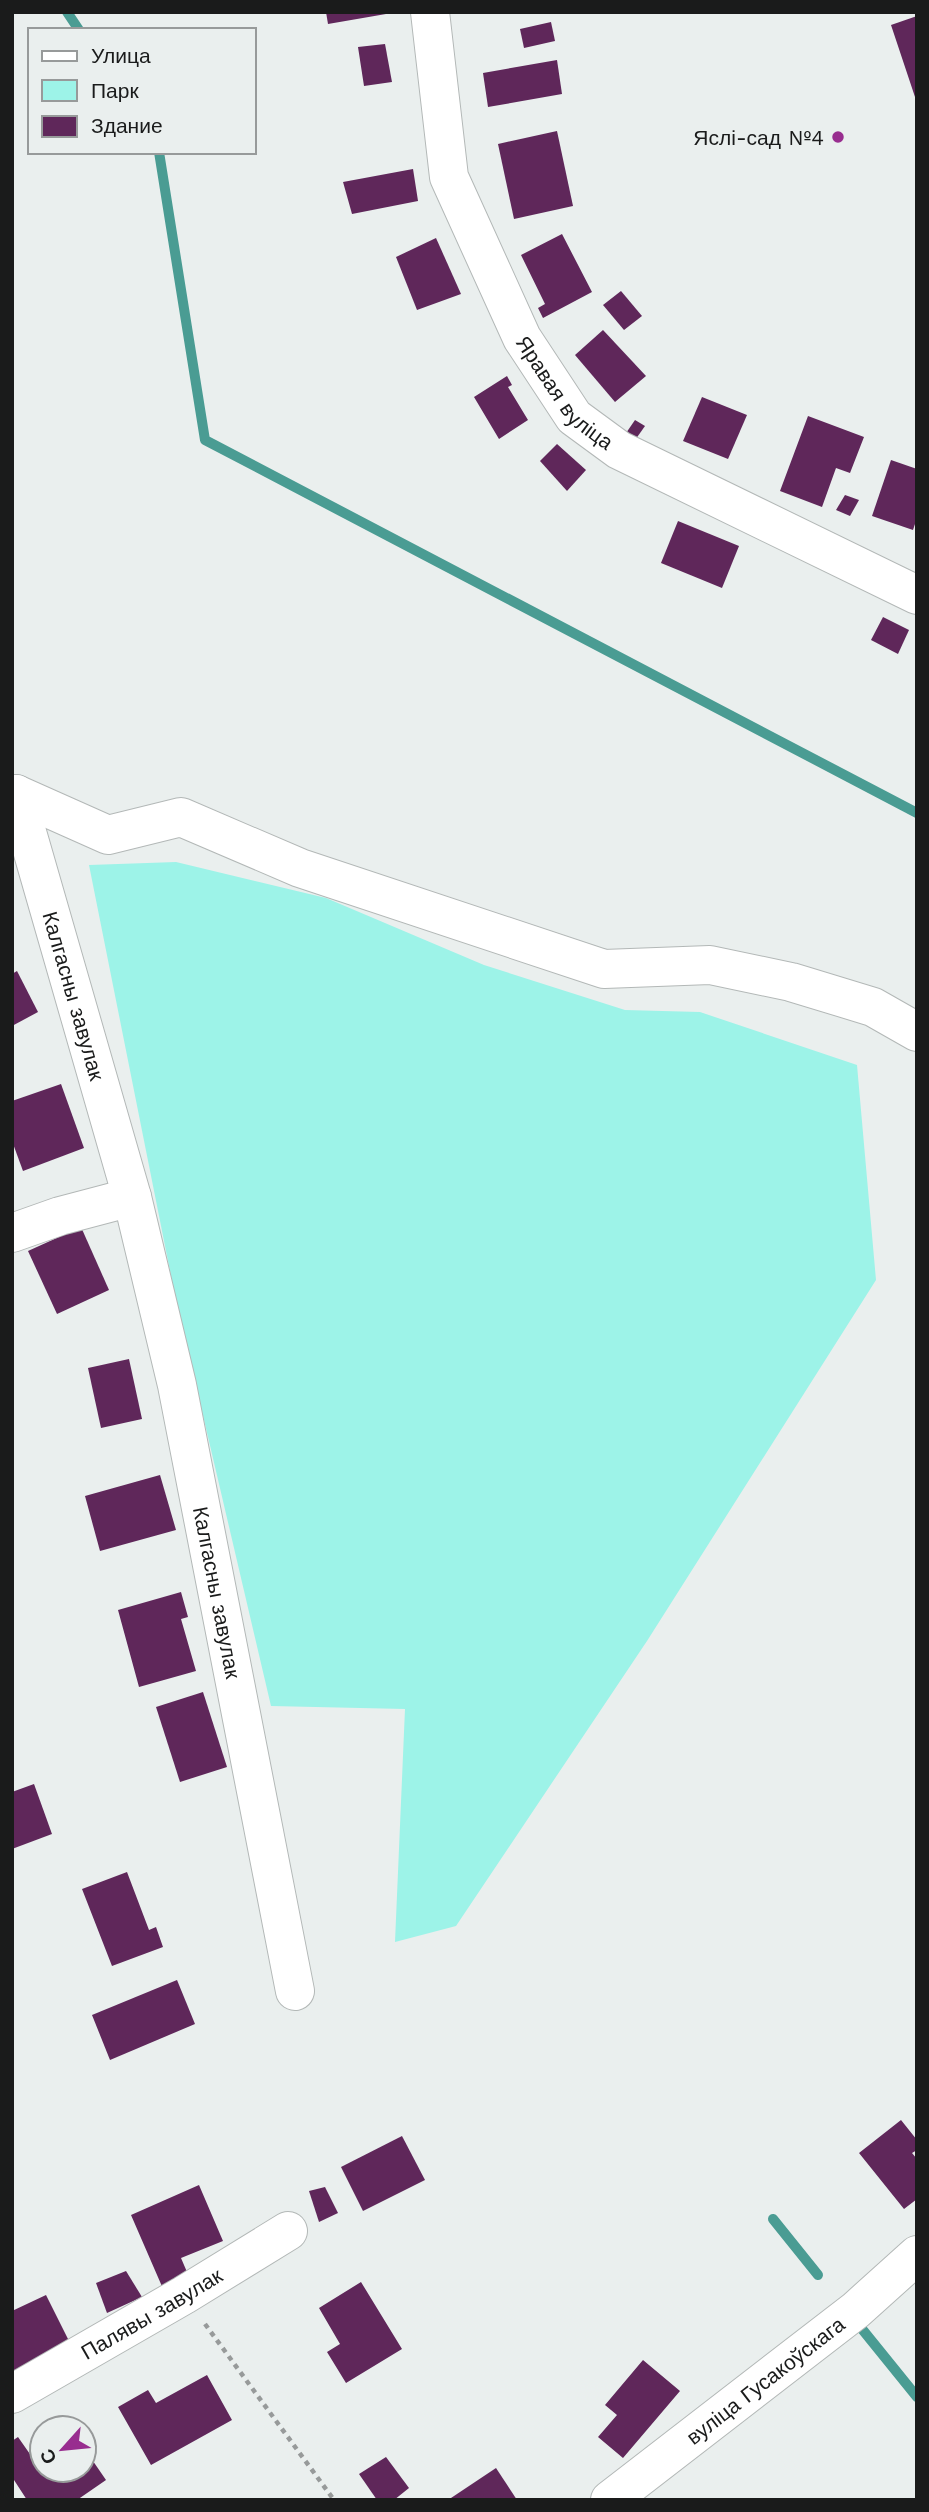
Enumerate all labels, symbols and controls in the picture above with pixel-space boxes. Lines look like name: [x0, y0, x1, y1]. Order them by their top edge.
legend: [28, 28, 256, 154]
text: Улица: [91, 43, 151, 68]
text: Парк: [91, 78, 139, 103]
text: Здание: [91, 113, 163, 138]
place label: Яслі-сад №4: [693, 125, 824, 150]
marker: Яслі-сад №4: [830, 129, 846, 145]
street label: Яравая вуліца: [511, 331, 619, 455]
street label: Калгасны завулак: [38, 908, 110, 1084]
street label: Калгасны завулак: [188, 1504, 247, 1681]
street label: Палявы завулак: [76, 2262, 227, 2364]
street label: вуліца Гусакоўскага: [681, 2311, 850, 2449]
north arrow: [28, 2414, 98, 2484]
text: С: [35, 2445, 62, 2468]

